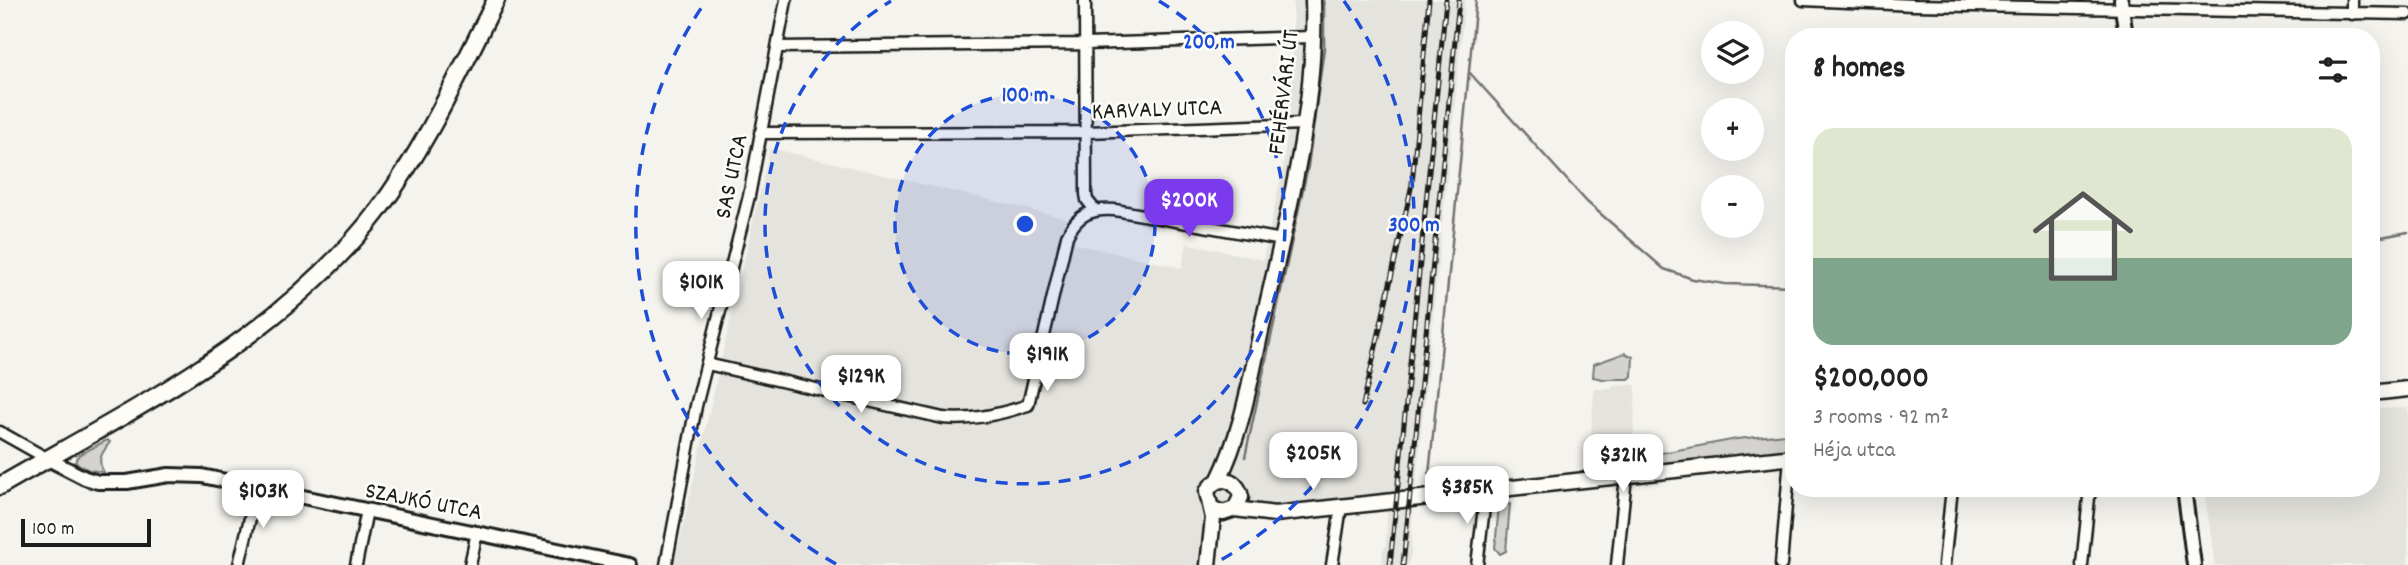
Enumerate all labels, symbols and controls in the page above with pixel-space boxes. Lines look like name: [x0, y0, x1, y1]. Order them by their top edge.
map controls: [1701, 21, 1764, 238]
button: layers: [1701, 21, 1764, 84]
street label: FEHÉRVÁRI ÚT: [1260, 28, 1310, 157]
text: 200 m: [1183, 29, 1235, 59]
text: 8 homes: [1813, 49, 1905, 92]
icon: filters: [2314, 51, 2352, 89]
text: 100 m: [1002, 82, 1048, 112]
street label: KARVALY UTCA: [1091, 92, 1223, 130]
button: +: [1701, 98, 1764, 161]
street label: SAS UTCA: [707, 131, 758, 222]
icon: home: [2020, 173, 2146, 299]
button: −: [1701, 175, 1764, 238]
pin: $200K: [1140, 180, 1238, 239]
text: $200K: [1160, 185, 1218, 218]
centre of rings: [1013, 212, 1037, 236]
text: 300 m: [1388, 212, 1440, 242]
pin: $101K: [652, 262, 750, 321]
text: $101K: [679, 267, 723, 300]
pin: $191K: [998, 334, 1096, 393]
text: $191K: [1026, 339, 1068, 372]
pin: $129K: [812, 356, 910, 415]
text: $200,000: [1813, 359, 1929, 402]
text: $129K: [837, 361, 885, 394]
text: 3 rooms · 92 m²: [1813, 402, 1949, 435]
pin: $205K: [1264, 433, 1362, 492]
pin: $321K: [1574, 434, 1672, 494]
text: Héja utca: [1813, 435, 1895, 468]
text: $205K: [1285, 438, 1341, 471]
text: $321K: [1599, 440, 1647, 473]
pin: $385K: [1418, 466, 1516, 526]
pin: $103K: [214, 470, 312, 530]
text: $385K: [1441, 472, 1493, 505]
street label: SZAJKÓ UTCA: [362, 475, 485, 531]
text: $103K: [238, 476, 288, 509]
scale bar: [21, 516, 150, 548]
text: 100 m: [32, 517, 74, 544]

